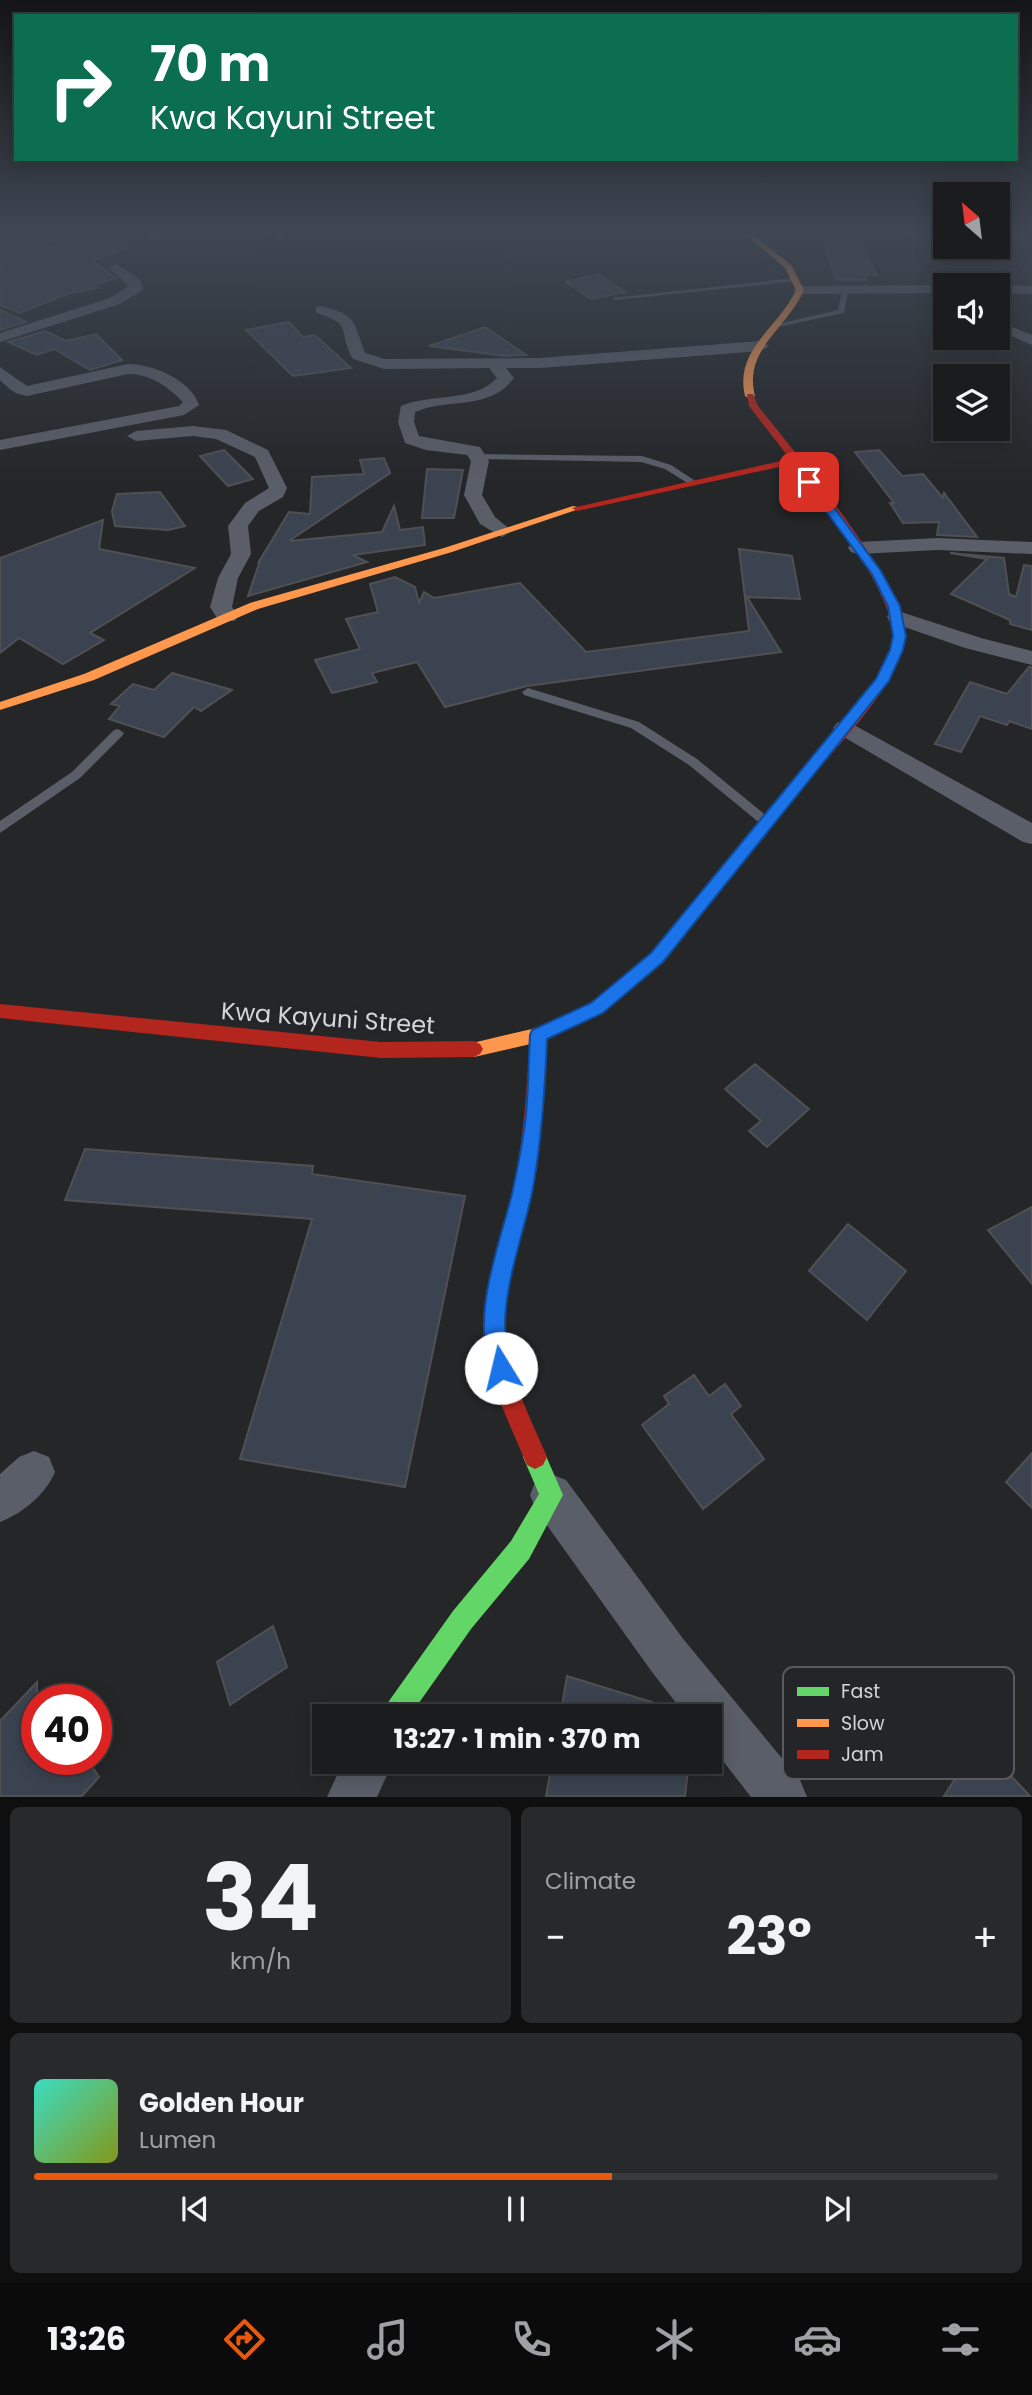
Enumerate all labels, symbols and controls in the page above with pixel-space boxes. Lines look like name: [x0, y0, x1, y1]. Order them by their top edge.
text: 70 m: [150, 30, 270, 98]
icon: right: [35, 42, 126, 133]
text: Kwa Kayuni Street: [150, 95, 435, 140]
north arrow: [933, 182, 1010, 259]
map controls: [933, 182, 1010, 441]
button: sound: [933, 273, 1010, 350]
button: layers: [933, 364, 1010, 441]
pin: [779, 452, 839, 512]
icon: arrive: [790, 463, 828, 501]
street label: Kwa Kayuni Street: [220, 994, 436, 1042]
position arrow: [464, 1331, 538, 1405]
legend: [783, 1667, 1014, 1779]
text: Fast: [841, 1678, 880, 1705]
speed limit sign: 40: [21, 1684, 112, 1775]
text: Slow: [841, 1710, 885, 1737]
text: 13:27 · 1 min · 370 m: [394, 1721, 640, 1757]
text: Jam: [841, 1741, 883, 1768]
text: 34: [202, 1834, 319, 1962]
text: Climate: [545, 1865, 636, 1897]
text: 23°: [726, 1900, 812, 1973]
text: −: [545, 1911, 566, 1964]
text: +: [972, 1911, 998, 1964]
text: km/h: [230, 1945, 291, 1977]
text: Golden Hour: [139, 2085, 304, 2121]
text: Lumen: [139, 2124, 216, 2156]
icon: previous: [176, 2190, 214, 2228]
icon: pause: [497, 2190, 535, 2228]
icon: next: [818, 2190, 856, 2228]
icon: directions: [220, 2315, 269, 2364]
icon: music: [363, 2315, 412, 2364]
icon: phone: [507, 2315, 556, 2364]
icon: climate: [650, 2315, 699, 2364]
icon: car: [793, 2315, 842, 2364]
icon: filters: [936, 2315, 985, 2364]
text: 13:26: [47, 2316, 126, 2361]

